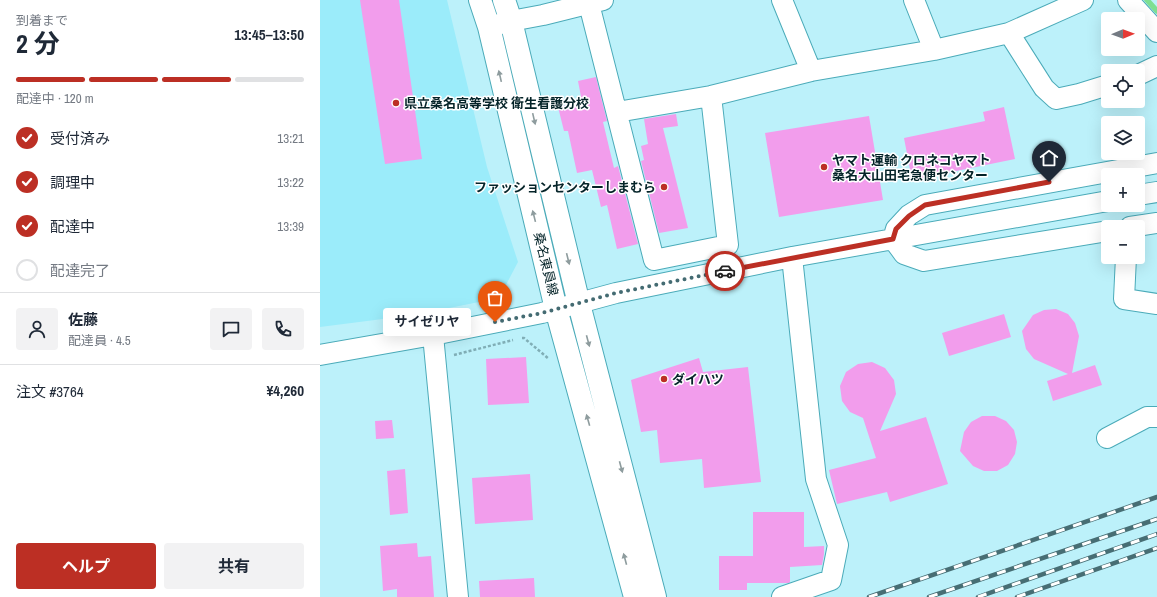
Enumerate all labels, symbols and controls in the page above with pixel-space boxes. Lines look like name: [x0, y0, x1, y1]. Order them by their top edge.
text: 到着まで: [16, 12, 68, 29]
north arrow: [1101, 12, 1145, 56]
map controls: [1101, 12, 1145, 264]
text: 13:45–13:50: [234, 24, 304, 45]
text: 2 分: [16, 26, 60, 61]
button: locate: [1101, 64, 1145, 108]
one-way arrow: [497, 70, 503, 83]
text: 配達中 · 120 m: [16, 90, 94, 107]
place label: 県立桑名高等学校 衛生看護分校: [404, 95, 589, 112]
marker: 県立桑名高等学校 衛生看護分校: [391, 98, 401, 108]
one-way arrow: [532, 113, 538, 125]
button: layers: [1101, 116, 1145, 160]
icon: check: [16, 127, 38, 149]
text: 受付済み: [50, 128, 110, 149]
text: 13:21: [277, 130, 304, 147]
pin: [1032, 141, 1066, 182]
icon: home: [1038, 147, 1060, 169]
place label: ヤマト運輸 クロネコヤマト 桑名大山田宅急便センター: [832, 152, 991, 184]
marker: ヤマト運輸 クロネコヤマト 桑名大山田宅急便センター: [819, 162, 829, 172]
button: +: [1101, 168, 1145, 212]
icon: check: [16, 171, 38, 193]
text: 調理中: [50, 172, 95, 193]
text: 13:22: [277, 174, 304, 191]
place label: ファッションセンターしまむら: [474, 179, 656, 196]
marker: ファッションセンターしまむら: [659, 182, 669, 192]
one-way arrow: [531, 210, 537, 222]
icon: check: [16, 215, 38, 237]
text: 配達中: [50, 216, 95, 237]
text: 13:39: [277, 218, 304, 235]
button: −: [1101, 220, 1145, 264]
street label: 桑名東員線: [530, 230, 562, 298]
courier: [705, 251, 745, 291]
one-way arrow: [565, 253, 571, 266]
text: 配達完了: [50, 260, 110, 281]
icon: car: [714, 260, 736, 282]
pin: [478, 281, 512, 322]
icon: bag: [484, 287, 506, 309]
button: person: [16, 308, 58, 350]
button: chat: [210, 308, 252, 350]
button: phone: [262, 308, 304, 350]
callout: サイゼリヤ: [383, 308, 471, 336]
text: 佐藤: [68, 309, 98, 330]
text: サイゼリヤ: [394, 313, 460, 330]
text: 配達員 · 4.5: [68, 332, 131, 349]
one-way arrow: [586, 335, 592, 348]
place label: ダイハツ: [672, 371, 724, 388]
marker: ダイハツ: [659, 374, 669, 384]
text: ¥4,260: [266, 380, 304, 401]
text: 注文 #3764: [16, 381, 84, 402]
one-way arrow: [584, 414, 590, 426]
one-way arrow: [619, 461, 625, 473]
button: ヘルプ: [16, 543, 156, 589]
button: 共有: [164, 543, 304, 589]
one-way arrow: [622, 553, 628, 565]

